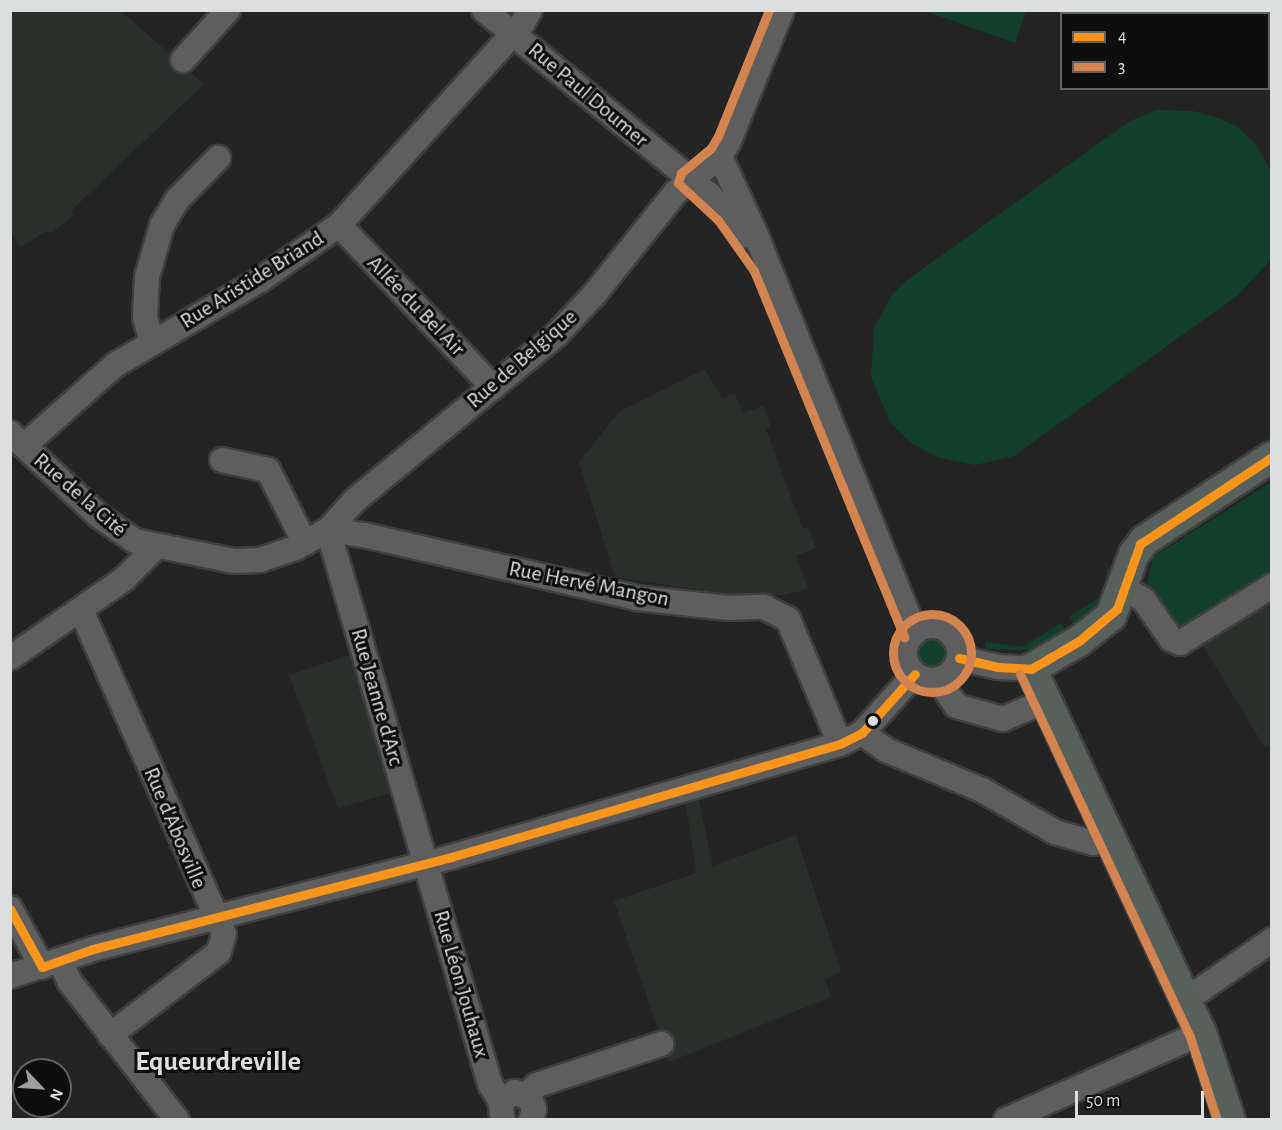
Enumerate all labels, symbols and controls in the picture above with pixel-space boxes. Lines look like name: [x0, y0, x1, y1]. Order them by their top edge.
legend: [1060, 12, 1270, 90]
text: 4: [1118, 28, 1127, 46]
street label: Rue Paul Doumer: [522, 37, 654, 153]
text: 3: [1118, 58, 1125, 76]
street label: Rue Aristide Briand: [175, 225, 329, 335]
street label: Allée du Bel Air: [361, 250, 471, 362]
street label: Rue de Belgique: [461, 304, 583, 414]
street label: Rue de la Cité: [28, 447, 132, 543]
street label: Rue Hervé Mangon: [507, 556, 671, 612]
street label: Rue Jeanne d'Arc: [345, 625, 409, 769]
unlabelled marker: [867, 715, 879, 727]
street label: Rue d'Abosville: [138, 763, 212, 893]
street label: Rue Léon Jouhaux: [427, 907, 495, 1061]
district label: Equeurdreville: [135, 1045, 301, 1079]
north arrow: [12, 1058, 72, 1118]
scale bar: [1078, 1079, 1207, 1117]
text: N: [47, 1086, 66, 1103]
text: 50 m: [1086, 1092, 1120, 1110]

